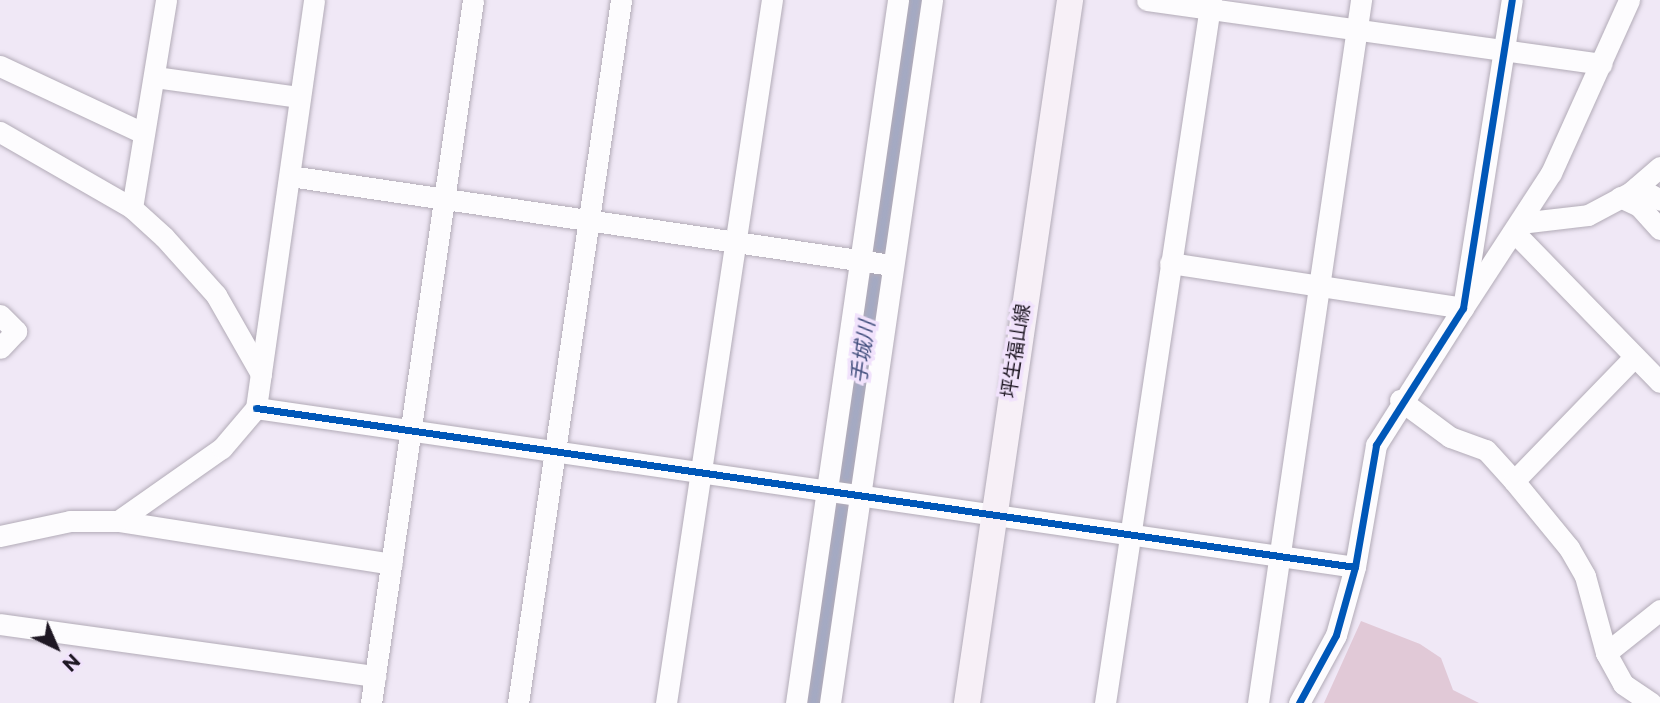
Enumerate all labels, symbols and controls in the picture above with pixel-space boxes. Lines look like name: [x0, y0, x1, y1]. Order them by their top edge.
street label: 坪生福山線: [997, 302, 1035, 400]
water label: 手城川: [846, 319, 880, 385]
north arrow: [21, 612, 91, 682]
text: N: [57, 649, 84, 676]

